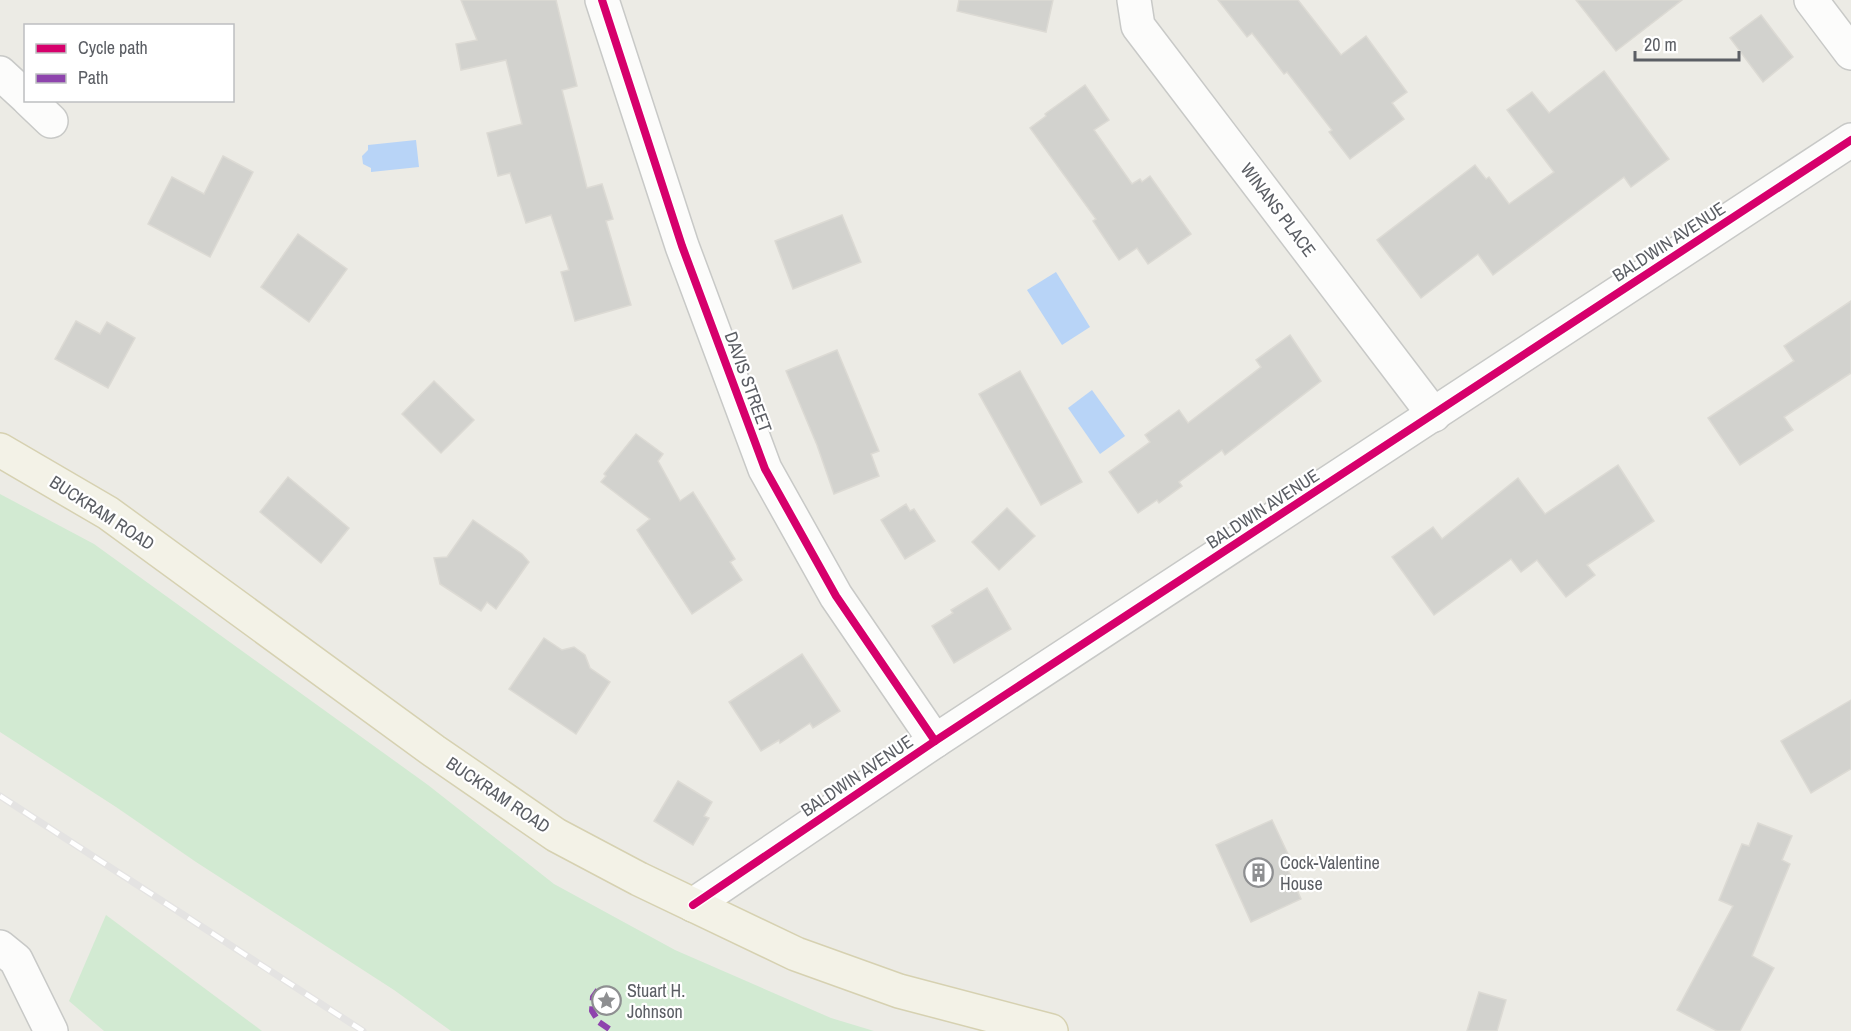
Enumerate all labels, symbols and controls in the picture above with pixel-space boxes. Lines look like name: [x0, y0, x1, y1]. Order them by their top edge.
legend: [24, 24, 234, 102]
scale bar: [1635, 24, 1738, 62]
text: 20 m: [1644, 32, 1677, 57]
text: Cycle path: [78, 35, 148, 60]
text: Path: [78, 65, 108, 90]
street label: WINANS PLACE: [1235, 158, 1322, 262]
street label: BALDWIN AVENUE: [1607, 196, 1730, 288]
street label: DAVIS STREET: [719, 328, 778, 436]
street label: BALDWIN AVENUE: [1201, 463, 1324, 555]
street label: BUCKRAM ROAD: [45, 469, 160, 556]
street label: BALDWIN AVENUE: [796, 729, 918, 822]
street label: BUCKRAM ROAD: [441, 751, 555, 839]
place label: Cock-Valentine House: [1280, 850, 1380, 896]
building icon: Cock-Valentine House: [1243, 857, 1275, 889]
place label: Stuart H. Johnson: [627, 978, 685, 1024]
place icon: Stuart H. Johnson: [590, 985, 622, 1017]

